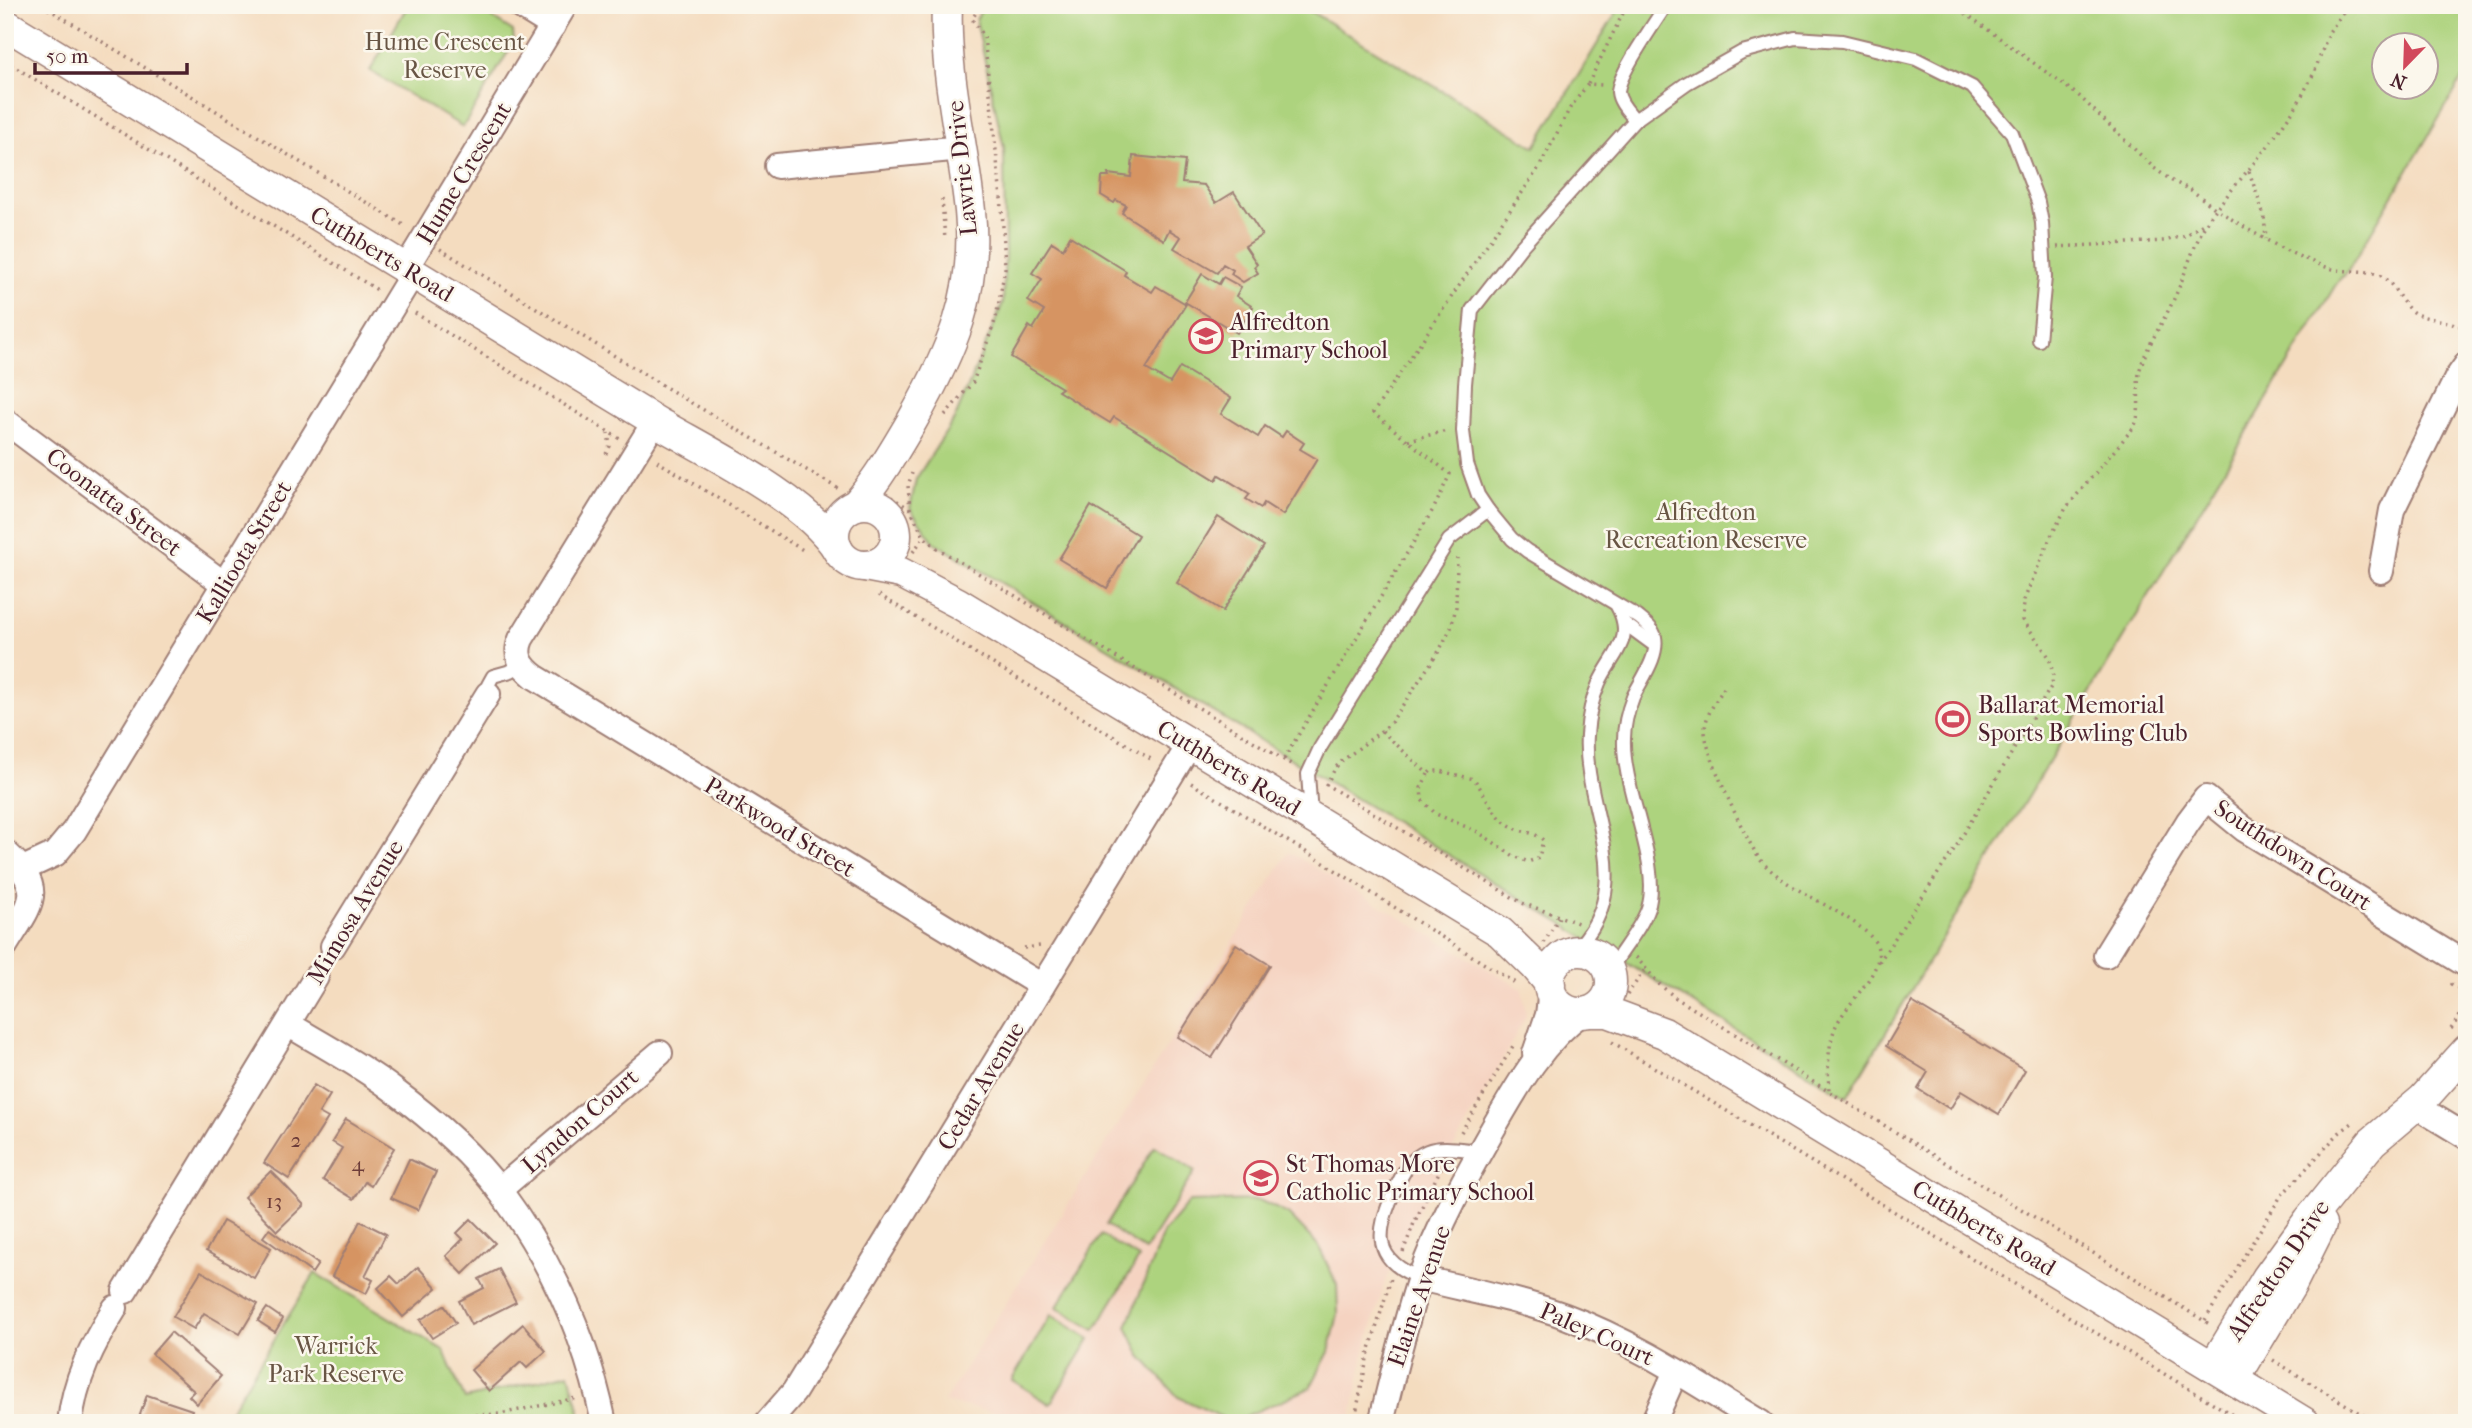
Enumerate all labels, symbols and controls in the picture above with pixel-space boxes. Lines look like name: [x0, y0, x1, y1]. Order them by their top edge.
park label: Hume Crescent Reserve: [365, 28, 526, 84]
scale bar: [35, 32, 187, 76]
north arrow: [2370, 32, 2440, 102]
text: 50 m: [46, 44, 89, 68]
text: N: [2387, 68, 2410, 94]
street label: Hume Crescent: [411, 96, 518, 249]
street label: Lawrie Drive: [941, 99, 983, 237]
street label: Cuthberts Road: [305, 200, 460, 308]
place label: Alfredton Primary School: [1229, 308, 1388, 364]
school or university icon: Alfredton Primary School: [1187, 317, 1225, 355]
street label: Coonatta Street: [41, 442, 187, 562]
street label: Kallioota Street: [190, 475, 298, 628]
park label: Alfredton Recreation Reserve: [1605, 498, 1807, 554]
place label: Ballarat Memorial Sports Bowling Club: [1978, 691, 2188, 747]
sports icon: Ballarat Memorial Sports Bowling Club: [1934, 700, 1972, 738]
street label: Cuthberts Road: [1152, 714, 1307, 822]
street label: Parkwood Street: [700, 771, 861, 883]
street label: Southdown Court: [2209, 794, 2377, 917]
street label: Mimosa Avenue: [301, 835, 409, 989]
street label: Cedar Avenue: [932, 1017, 1030, 1155]
street label: Lyndon Court: [516, 1063, 644, 1179]
house number: 2: [291, 1128, 302, 1152]
place label: St Thomas More Catholic Primary School: [1286, 1150, 1535, 1206]
house number: 4: [352, 1152, 365, 1176]
school or university icon: St Thomas More Catholic Primary School: [1242, 1159, 1280, 1197]
street label: Cuthberts Road: [1907, 1174, 2062, 1282]
house number: 13: [266, 1189, 282, 1213]
street label: Alfredton Drive: [2220, 1194, 2335, 1346]
street label: Elaine Avenue: [1382, 1221, 1456, 1370]
street label: Paley Court: [1536, 1296, 1659, 1372]
park label: Warrick Park Reserve: [268, 1332, 404, 1388]

